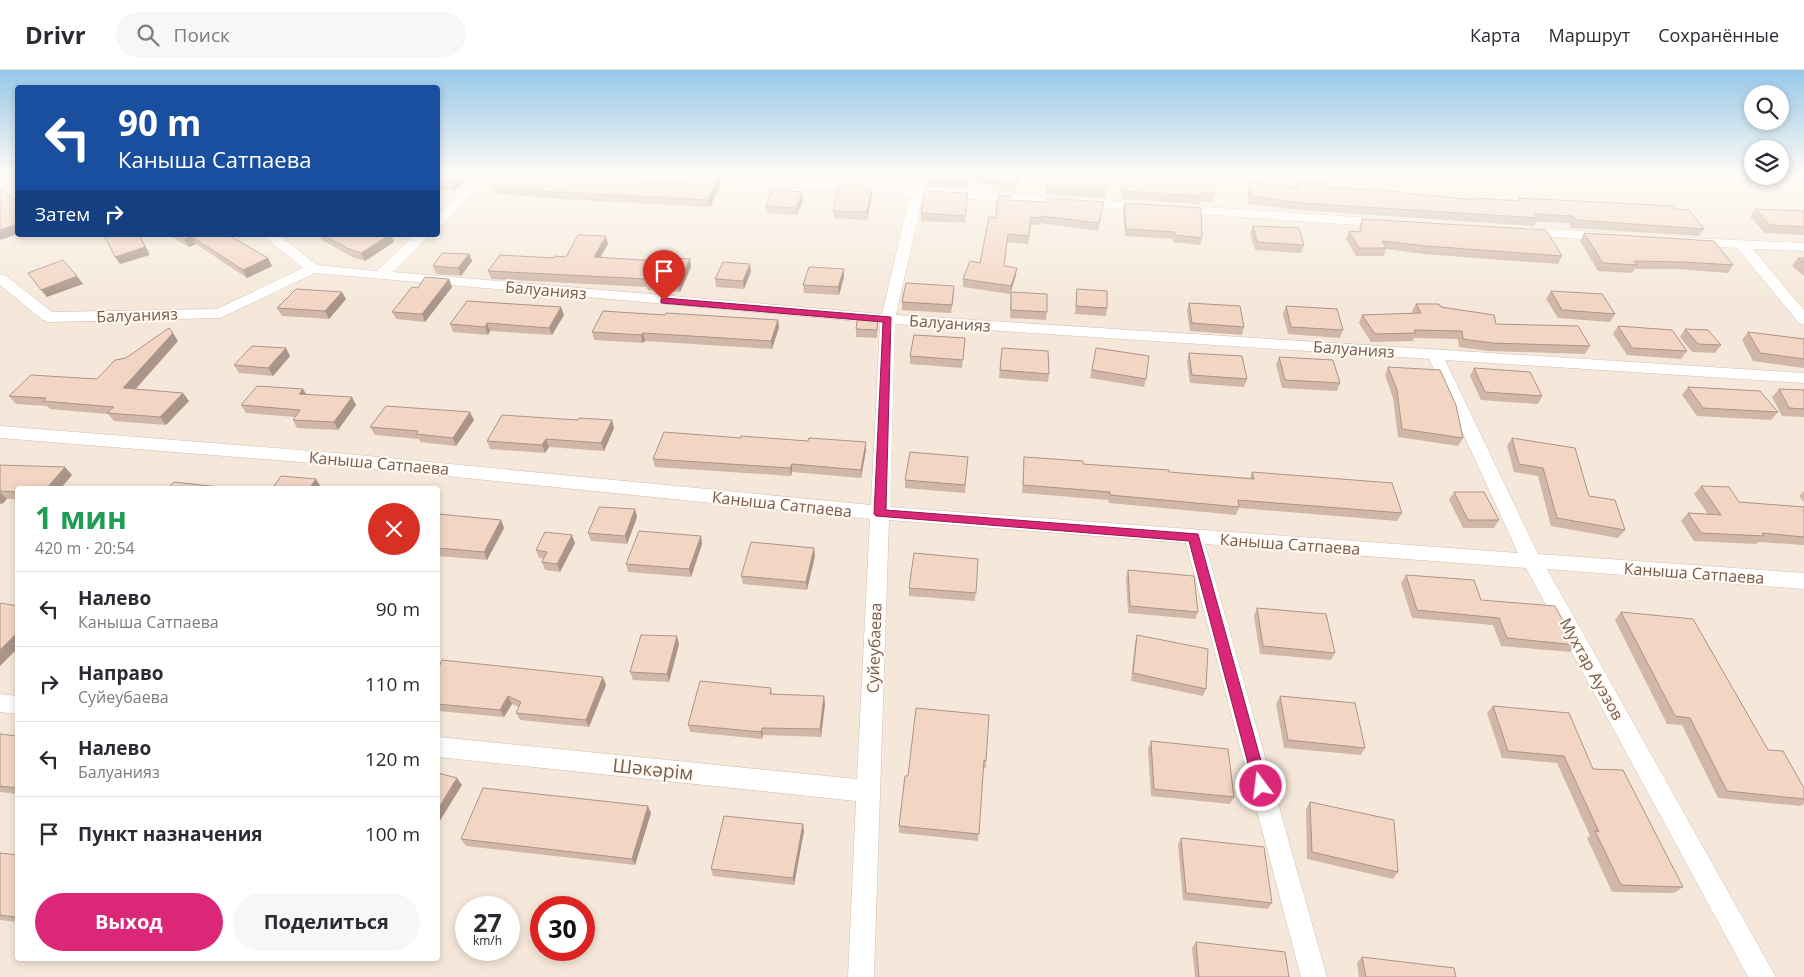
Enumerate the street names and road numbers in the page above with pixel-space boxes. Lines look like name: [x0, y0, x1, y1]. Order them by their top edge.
street label: Балуанияз: [504, 275, 588, 305]
street label: Балуанияз: [96, 303, 178, 327]
street label: Балуанияз: [909, 309, 991, 337]
street label: Балуанияз: [1313, 335, 1395, 363]
street label: Каныша Сатпаева: [308, 446, 450, 480]
street label: Каныша Сатпаева: [711, 486, 853, 522]
street label: Каныша Сатпаева: [1219, 528, 1361, 560]
street label: Каныша Сатпаева: [1623, 557, 1765, 589]
street label: Суйеубаева: [861, 602, 887, 694]
street label: Мухтар Ауэзов: [1555, 614, 1629, 724]
street label: Шәкәрім: [611, 752, 695, 786]

